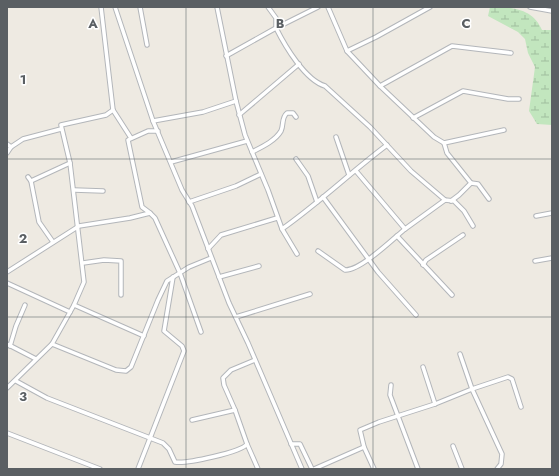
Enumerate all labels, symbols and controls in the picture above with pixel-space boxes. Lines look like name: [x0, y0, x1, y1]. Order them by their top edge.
text: A: [87, 14, 98, 33]
text: B: [276, 14, 285, 33]
text: C: [461, 14, 471, 33]
text: 1: [20, 70, 26, 89]
text: 2: [19, 229, 27, 248]
text: 3: [19, 387, 27, 406]

